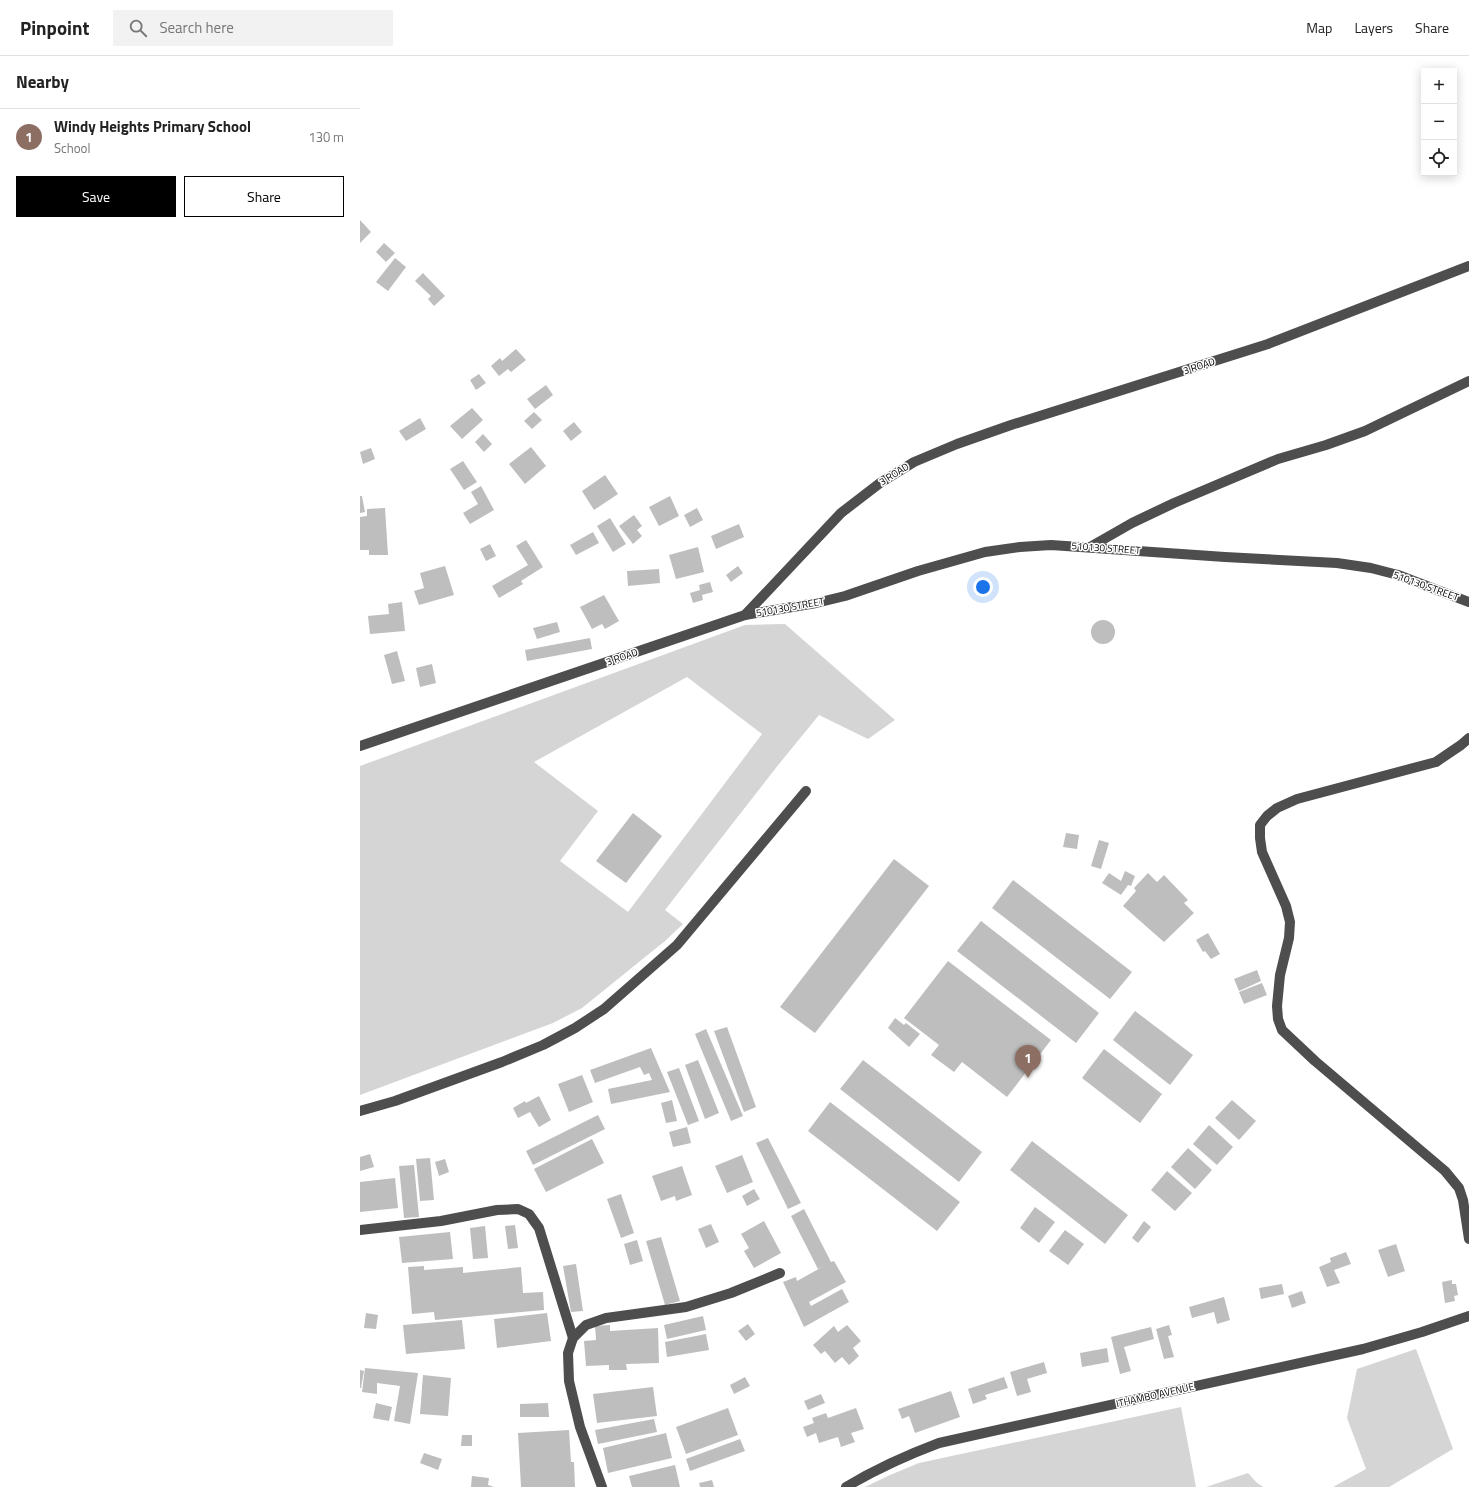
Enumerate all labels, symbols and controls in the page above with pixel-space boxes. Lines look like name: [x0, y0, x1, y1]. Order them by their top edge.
search box: [113, 10, 393, 46]
text: Pinpoint: [20, 13, 89, 42]
text: Search here: [159, 16, 234, 39]
icon: search: [127, 17, 149, 39]
text: Map: [1306, 17, 1332, 38]
text: Layers: [1354, 17, 1393, 38]
text: Share: [1415, 17, 1449, 38]
map controls: [1421, 68, 1457, 176]
button: +: [1421, 68, 1457, 104]
text: Nearby: [16, 69, 69, 95]
button: −: [1421, 104, 1457, 140]
text: Windy Heights Primary School: [54, 115, 251, 138]
text: 1: [25, 127, 33, 147]
text: 130 m: [308, 127, 344, 147]
text: School: [54, 138, 90, 158]
button: locate: [1421, 140, 1457, 176]
button: Save: [16, 176, 176, 217]
button: Share: [184, 176, 344, 217]
street label: 3 ROAD: [1181, 354, 1217, 378]
street label: 3 ROAD: [876, 459, 912, 489]
street label: 510130 STREET: [1071, 538, 1142, 558]
street label: 510130 STREET: [1391, 567, 1462, 605]
your location: [973, 577, 993, 597]
street label: 510130 STREET: [755, 593, 826, 620]
street label: 3 ROAD: [604, 645, 640, 669]
pin: 1: [1015, 1045, 1041, 1078]
street label: ITHAMBO AVENUE: [1115, 1379, 1196, 1411]

